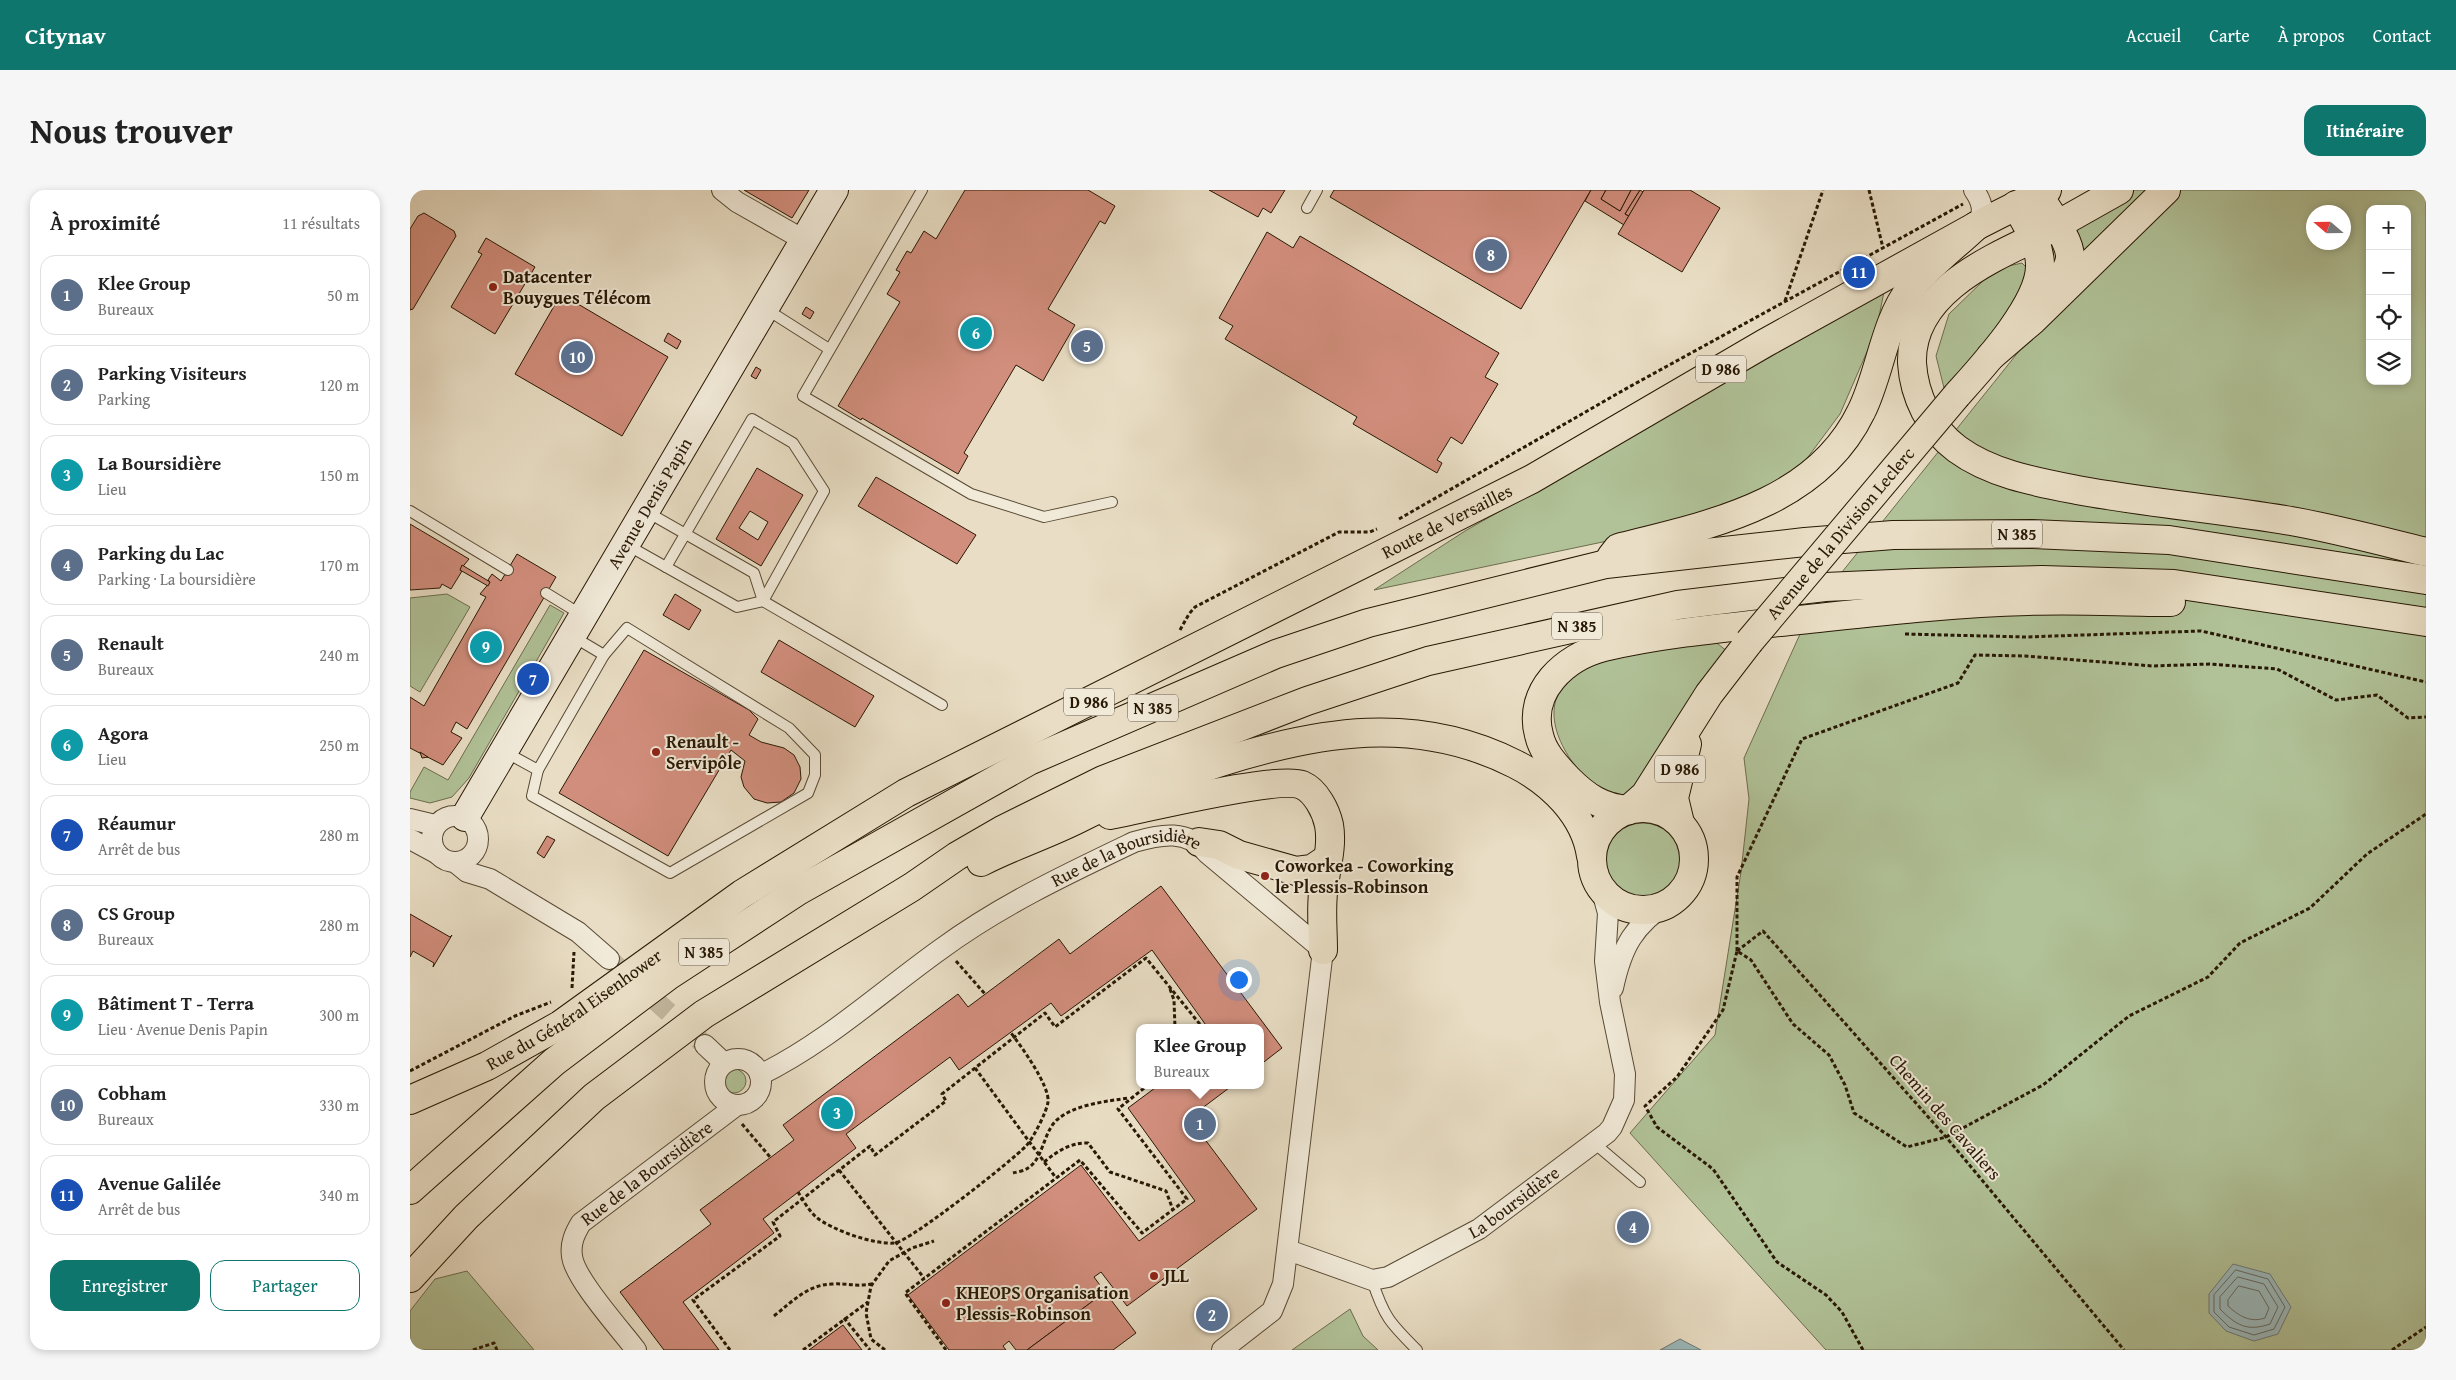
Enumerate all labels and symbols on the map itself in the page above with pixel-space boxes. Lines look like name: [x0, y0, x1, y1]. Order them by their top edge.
north arrow: [2306, 205, 2351, 250]
pin: 8: [1475, 236, 1507, 274]
pin: 11: [1843, 253, 1875, 291]
place label: Datacenter Bouygues Télécom: [503, 263, 651, 311]
marker: Datacenter Bouygues Télécom: [487, 281, 499, 293]
pin: 6: [960, 314, 992, 352]
pin: 5: [1071, 327, 1103, 365]
pin: 10: [561, 338, 593, 376]
road number: D 986: [1696, 355, 1746, 382]
street label: Avenue Denis Papin: [600, 432, 698, 574]
street label: Avenue de la Division Leclerc: [1760, 441, 1921, 625]
street label: Route de Versailles: [1377, 477, 1517, 565]
road number: N 385: [1992, 520, 2042, 548]
road number: N 385: [1552, 612, 1602, 640]
pin: 9: [470, 628, 502, 666]
pin: 7: [517, 660, 549, 698]
road number: D 986: [1064, 688, 1114, 716]
road number: N 385: [1128, 694, 1178, 722]
place label: Renault - Servipôle: [666, 728, 742, 776]
marker: Renault - Servipôle: [650, 746, 662, 758]
road number: D 986: [1655, 756, 1705, 782]
street label: Rue de la Boursidière: [1046, 821, 1208, 893]
place label: Coworkea - Coworking le Plessis-Robinson: [1275, 852, 1454, 900]
marker: Coworkea - Coworking le Plessis-Robinson: [1259, 870, 1271, 882]
road number: N 385: [679, 939, 729, 966]
street label: Rue du Général Eisenhower: [481, 942, 668, 1077]
your location: [1226, 967, 1252, 993]
street label: Chemin des Cavaliers: [1883, 1048, 2008, 1186]
pin: 3: [821, 1094, 853, 1132]
pin: 1: [1184, 1105, 1216, 1143]
street label: Rue de la Boursidière: [575, 1114, 718, 1232]
street label: La boursidière: [1463, 1159, 1565, 1245]
pin: 4: [1617, 1208, 1649, 1246]
place label: JLL: [1161, 1262, 1190, 1289]
marker: JLL: [1148, 1270, 1160, 1282]
place label: KHEOPS Organisation Plessis-Robinson: [956, 1279, 1129, 1327]
pin: 2: [1196, 1296, 1228, 1334]
marker: KHEOPS Organisation Plessis-Robinson: [940, 1297, 952, 1309]

